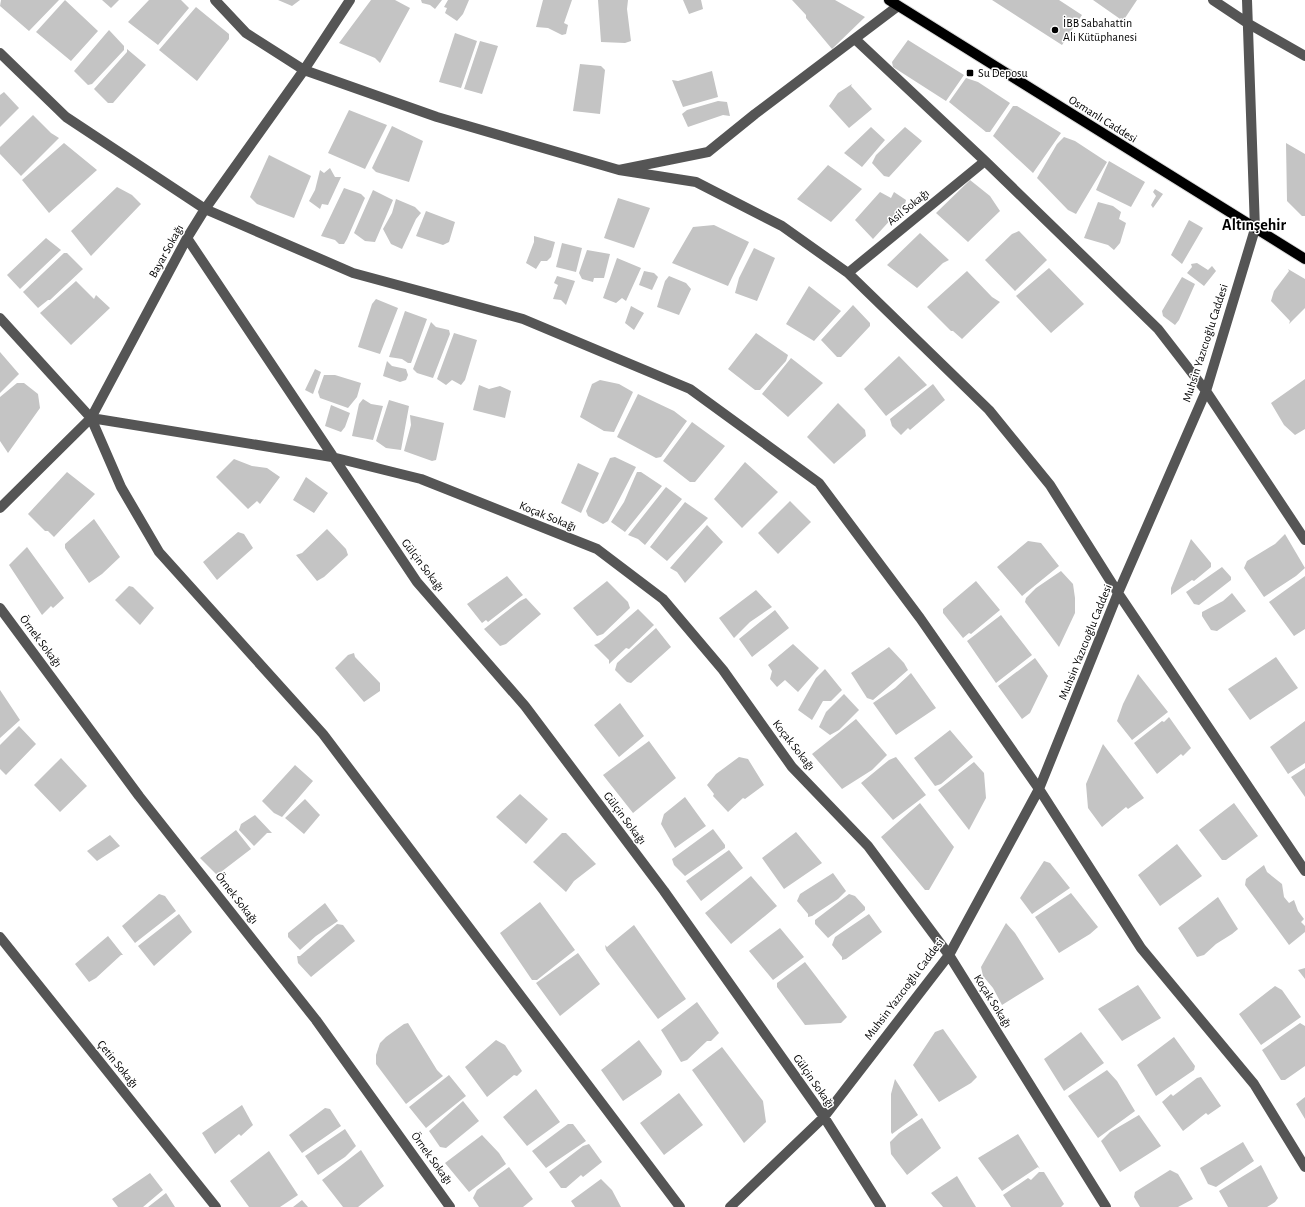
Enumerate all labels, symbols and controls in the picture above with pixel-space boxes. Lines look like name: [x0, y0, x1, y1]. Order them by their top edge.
place label: İBB Sabahattin Ali Kütüphanesi: [1063, 16, 1137, 43]
marker: İBB Sabahattin Ali Kütüphanesi: [1050, 25, 1060, 35]
place label: Su Deposu: [978, 67, 1028, 79]
marker: Su Deposu: [965, 68, 975, 78]
street label: Osmanlı Caddesi: [1067, 93, 1139, 145]
street label: Asil Sokağı: [885, 187, 931, 227]
district label: Altınşehir: [1222, 217, 1286, 233]
street label: Bayar Sokağı: [146, 222, 186, 280]
street label: Muhsin Yazıcıoğlu Caddesi: [1180, 282, 1230, 404]
street label: Koçak Sokağı: [518, 499, 578, 533]
street label: Gülçin Sokağı: [399, 536, 447, 594]
street label: Muhsin Yazıcıoğlu Caddesi: [1056, 583, 1114, 701]
street label: Örnek Sokağı: [18, 612, 65, 669]
street label: Koçak Sokağı: [771, 717, 817, 773]
street label: Gülçin Sokağı: [601, 789, 649, 847]
street label: Örnek Sokağı: [213, 869, 261, 926]
street label: Muhsin Yazıcıoğlu Caddesi: [862, 936, 946, 1042]
street label: Koçak Sokağı: [972, 972, 1014, 1030]
street label: Çetin Sokağı: [95, 1038, 141, 1090]
street label: Gülçin Sokağı: [791, 1052, 837, 1110]
street label: Örnek Sokağı: [409, 1129, 456, 1186]

